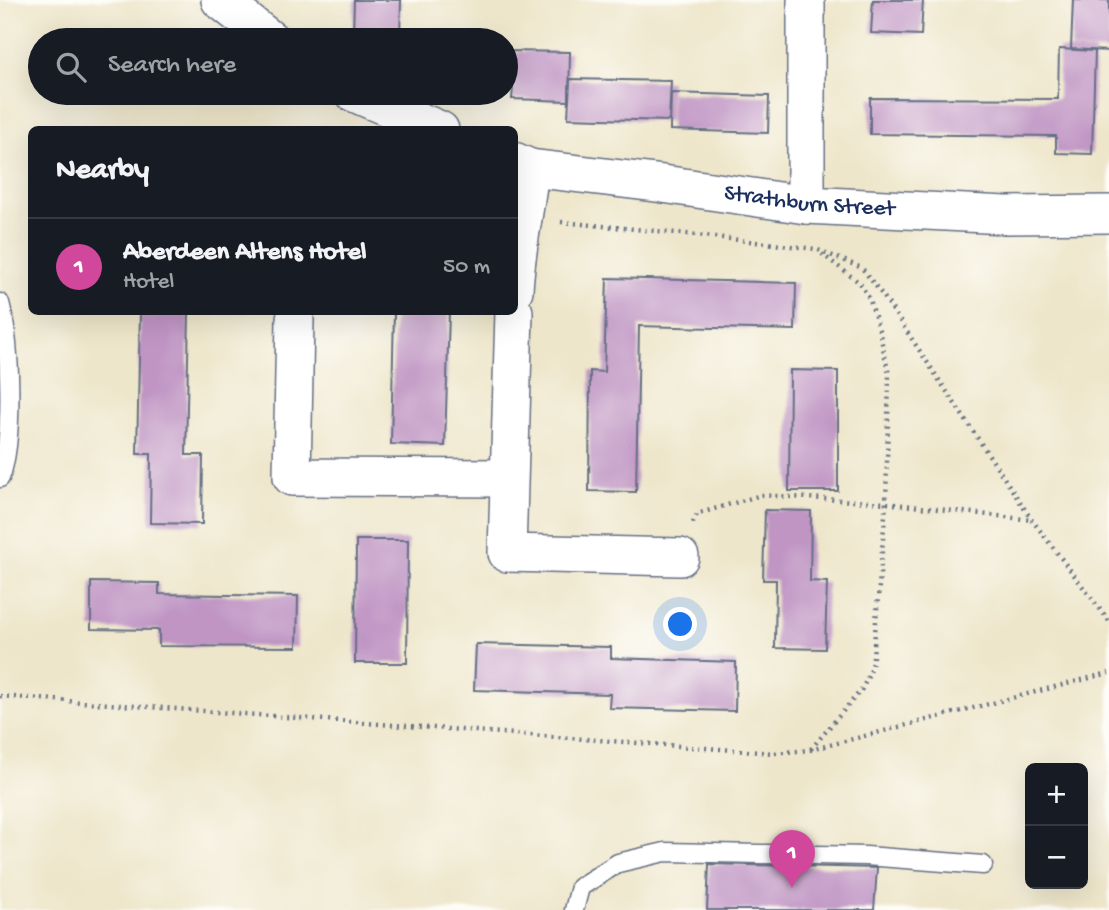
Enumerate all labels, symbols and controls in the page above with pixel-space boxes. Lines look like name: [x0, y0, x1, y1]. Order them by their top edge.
search box: [28, 28, 518, 105]
icon: search: [52, 48, 90, 86]
text: Search here: [108, 51, 236, 82]
text: Nearby: [56, 154, 149, 189]
street label: Strathburn Street: [722, 180, 897, 223]
text: Aberdeen Altens Hotel: [123, 238, 367, 269]
text: 1: [74, 254, 84, 281]
text: 50 m: [443, 254, 490, 281]
text: Hotel: [123, 269, 174, 296]
your location: [663, 607, 697, 641]
map controls: [1025, 763, 1088, 889]
button: +: [1025, 763, 1088, 826]
button: −: [1025, 826, 1088, 889]
pin: 1: [769, 830, 815, 888]

